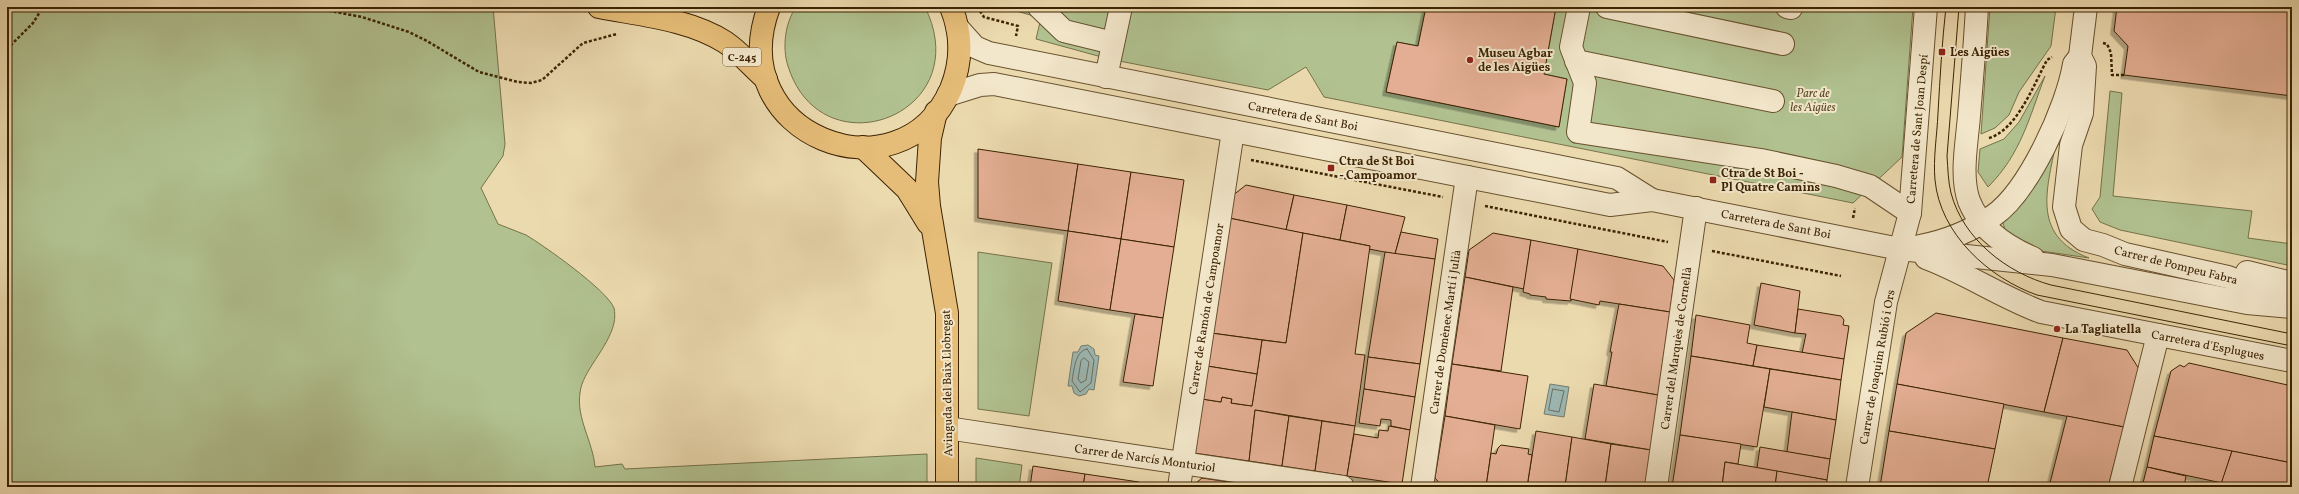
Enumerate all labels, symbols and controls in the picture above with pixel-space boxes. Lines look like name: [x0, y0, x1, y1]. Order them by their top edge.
place label: Les Aigües: [1950, 45, 2010, 61]
place label: Museu Agbar de les Aigües: [1478, 46, 1553, 76]
marker: Les Aigües: [1937, 47, 1947, 57]
road number: C-245: [723, 48, 761, 66]
street label: Carretera de Sant Joan Despí: [1903, 53, 1933, 204]
marker: Museu Agbar de les Aigües: [1465, 55, 1475, 65]
park label: Parc de les Aigües: [1790, 86, 1836, 116]
street label: Carretera de Sant Boi: [1247, 98, 1359, 136]
place label: Ctra de St Boi - Campoamor: [1339, 154, 1417, 184]
marker: Ctra de St Boi - Campoamor: [1326, 163, 1336, 173]
place label: Ctra de St Boi - Pl Quatre Camins: [1721, 166, 1821, 196]
marker: Ctra de St Boi - Pl Quatre Camins: [1708, 175, 1718, 185]
street label: Carretera de Sant Boi: [1720, 206, 1832, 244]
street label: Carrer de Ramón de Campoamor: [1186, 222, 1228, 396]
street label: Carrer de Pompeu Fabra: [2112, 243, 2239, 289]
street label: Carrer de Domènec Martí i Julià: [1427, 249, 1465, 416]
street label: Carrer del Marquès de Cornellà: [1658, 266, 1696, 431]
street label: Carrer de Joaquim Rubió i Ors: [1856, 288, 1899, 446]
street label: Avinguda del Baix Llobregat: [939, 309, 957, 457]
place label: La Tagliatella: [2065, 322, 2142, 338]
marker: La Tagliatella: [2052, 324, 2062, 334]
street label: Carretera d'Esplugues: [2150, 327, 2266, 365]
street label: Carrer de Narcís Monturiol: [1073, 441, 1217, 477]

